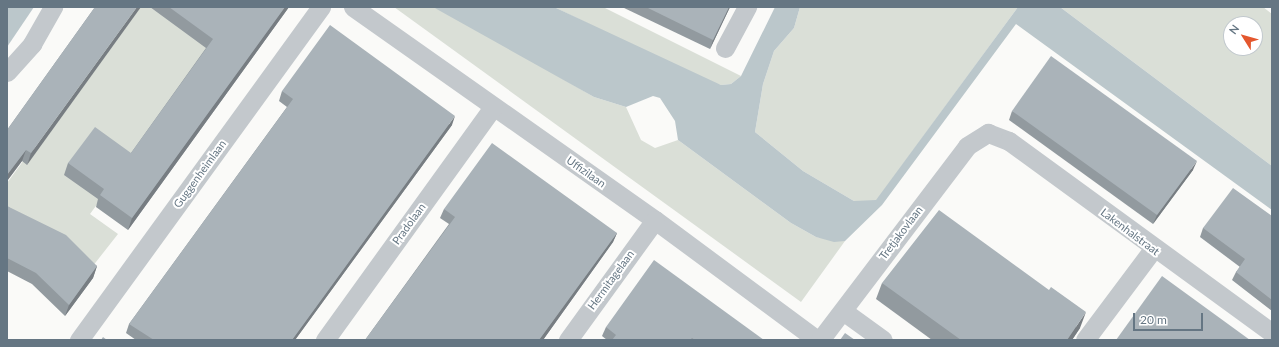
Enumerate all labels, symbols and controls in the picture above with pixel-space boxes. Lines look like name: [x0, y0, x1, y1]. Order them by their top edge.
north arrow: [1223, 16, 1263, 56]
text: N: [1226, 22, 1242, 36]
street label: Guggenheimlaan: [171, 137, 229, 211]
street label: Uffizilaan: [564, 154, 608, 190]
street label: Pradolaan: [390, 201, 428, 247]
street label: Tretjakovlaan: [877, 204, 925, 262]
street label: Lakenhalstraat: [1098, 206, 1162, 258]
street label: Hermitagelaan: [585, 248, 637, 312]
scale bar: [1135, 305, 1205, 331]
text: 20 m: [1140, 312, 1167, 327]

